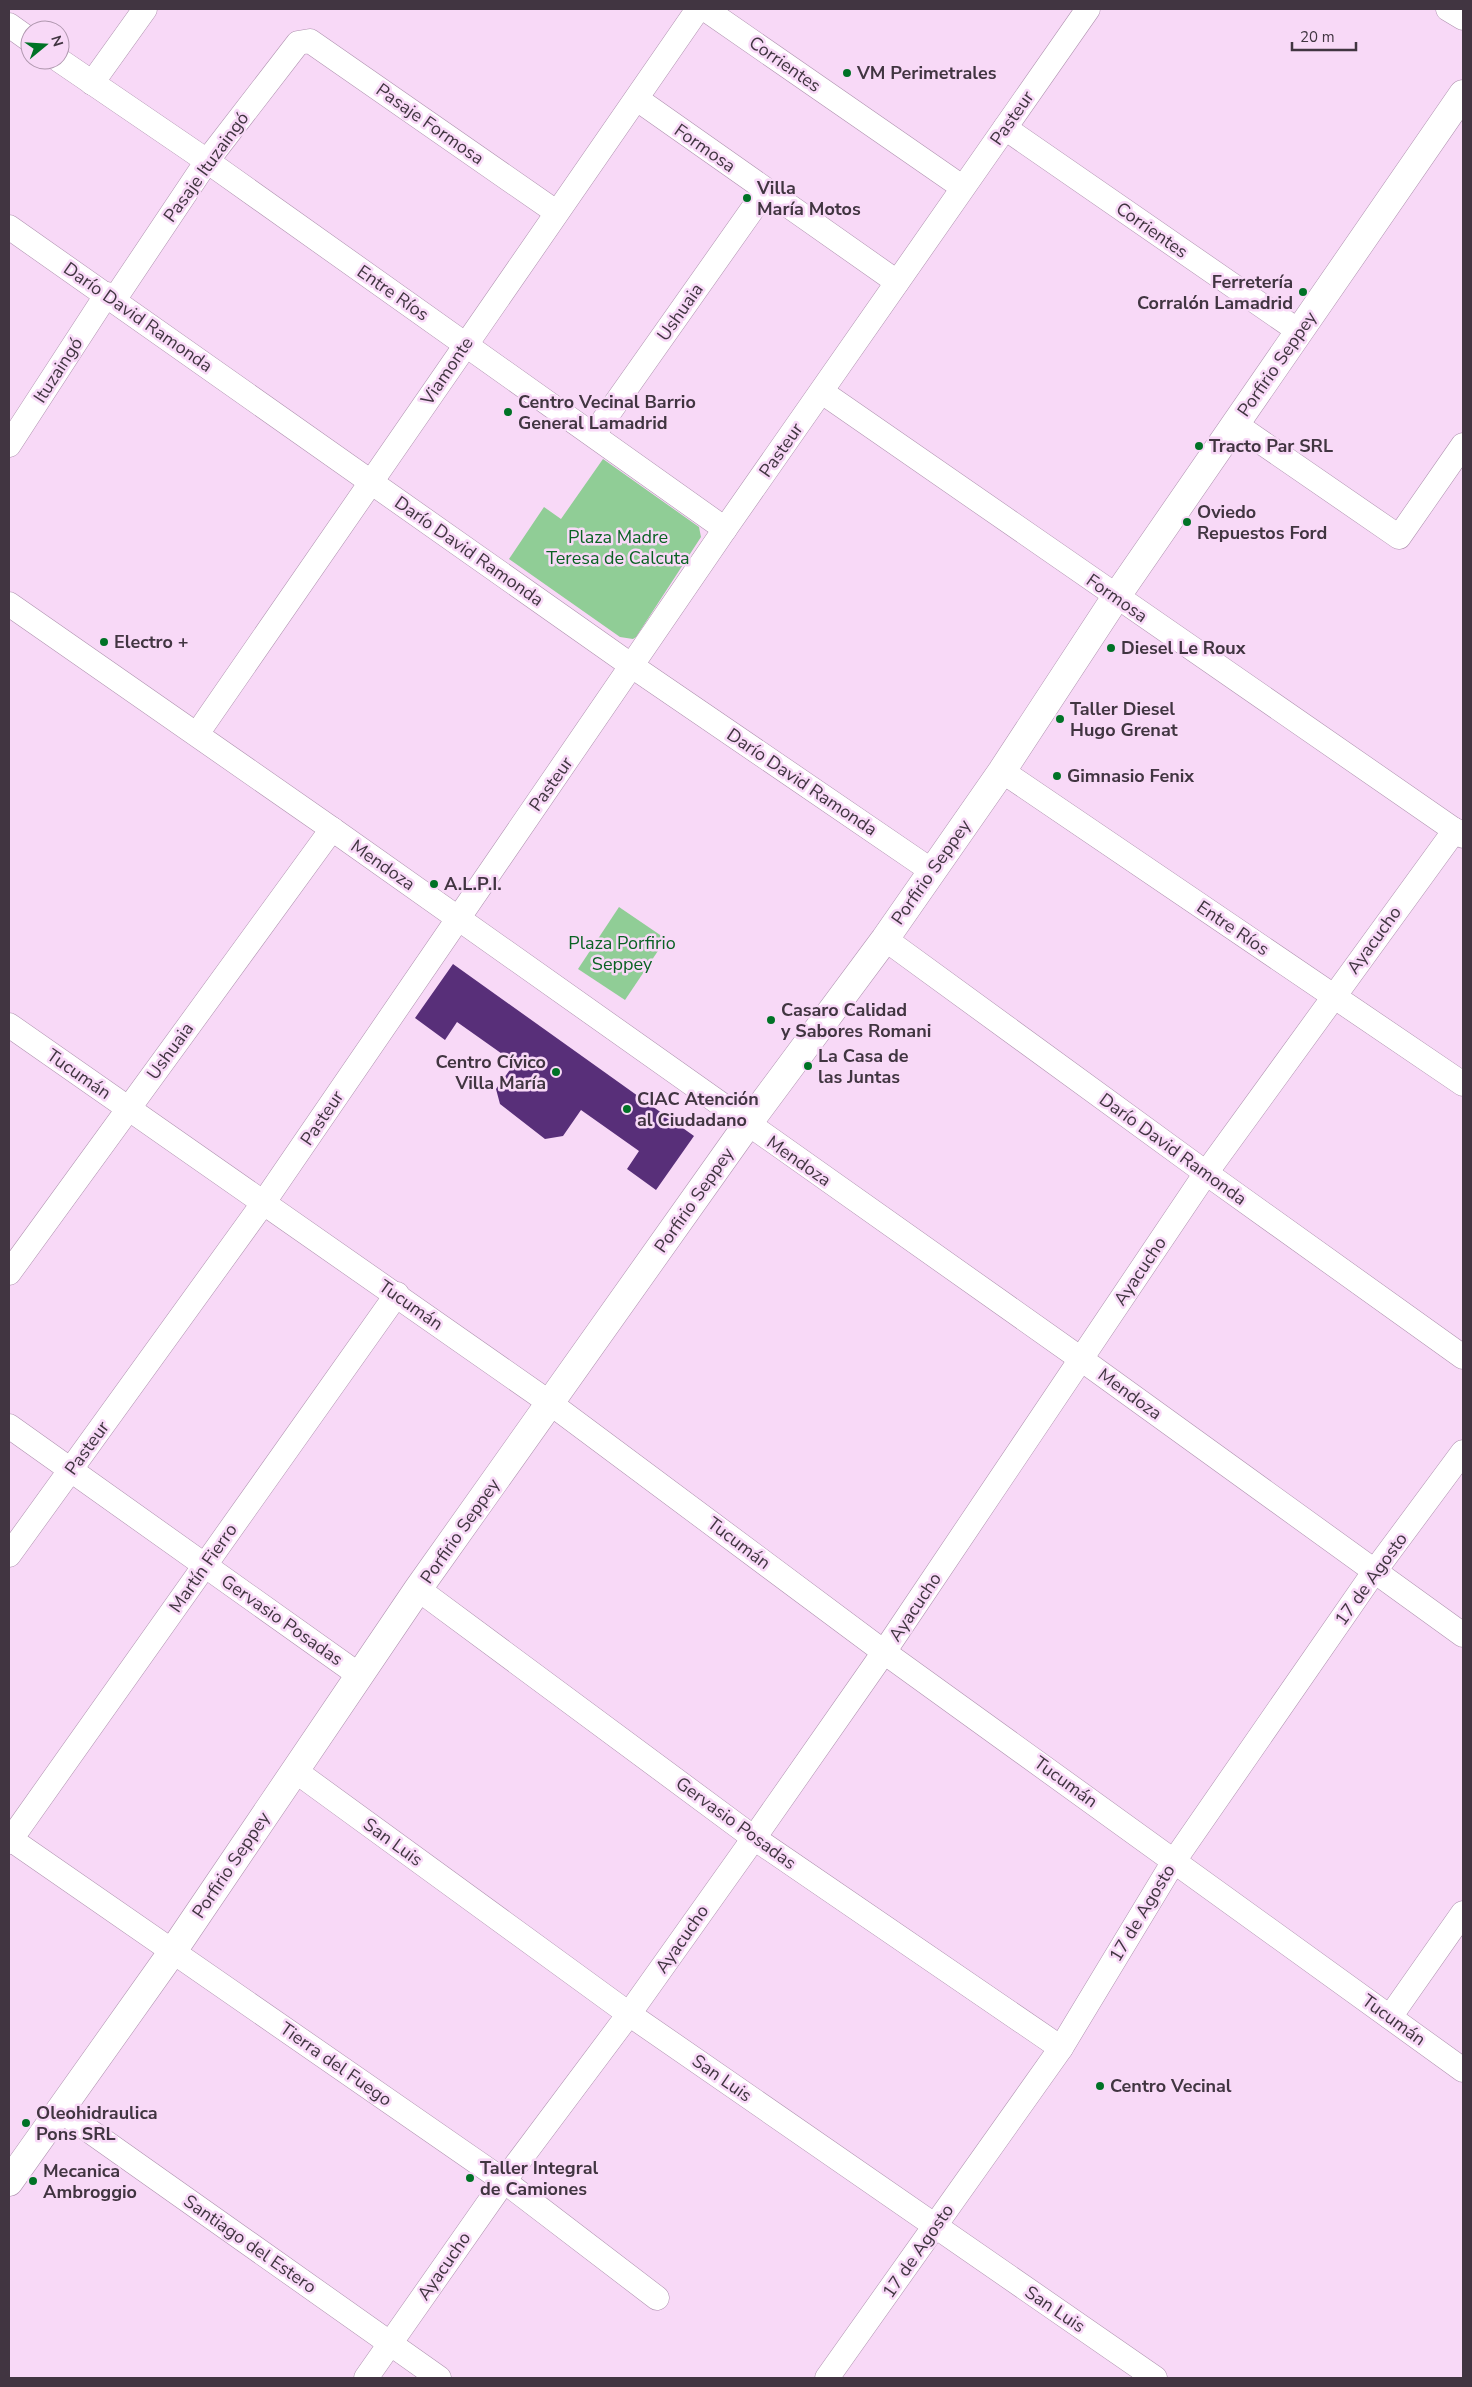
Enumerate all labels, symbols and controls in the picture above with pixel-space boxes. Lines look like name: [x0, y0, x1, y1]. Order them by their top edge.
north arrow: [20, 20, 70, 70]
scale bar: [1292, 20, 1356, 52]
text: 20 m: [1300, 27, 1335, 47]
street label: Corrientes: [744, 30, 826, 98]
text: N: [46, 33, 68, 49]
place label: VM Perimetrales: [856, 61, 997, 85]
marker: VM Perimetrales: [841, 67, 853, 79]
street label: Pasaje Formosa: [371, 78, 489, 170]
street label: Pasteur: [985, 86, 1040, 150]
street label: Pasaje Ituzaingó: [158, 107, 254, 227]
street label: Formosa: [670, 118, 740, 178]
place label: Villa María Motos: [756, 176, 861, 221]
marker: Villa María Motos: [741, 192, 753, 204]
street label: Corrientes: [1111, 196, 1193, 264]
street label: Darío David Ramonda: [59, 256, 217, 378]
street label: Entre Ríos: [352, 260, 434, 326]
place label: Ferretería Corralón Lamadrid: [1137, 270, 1293, 315]
street label: Ushuaia: [651, 278, 709, 346]
marker: Ferretería Corralón Lamadrid: [1297, 286, 1309, 298]
street label: Porfirio Seppey: [1232, 306, 1323, 422]
street label: Viamonte: [415, 332, 479, 411]
street label: Ituzaingó: [28, 333, 88, 407]
place label: Centro Vecinal Barrio General Lamadrid: [518, 390, 696, 435]
marker: Centro Vecinal Barrio General Lamadrid: [502, 406, 514, 418]
street label: Pasteur: [754, 418, 809, 482]
place label: Tracto Par SRL: [1209, 434, 1333, 458]
marker: Tracto Par SRL: [1193, 440, 1205, 452]
street label: Darío David Ramonda: [390, 490, 548, 612]
place label: Oviedo Repuestos Ford: [1197, 500, 1327, 545]
marker: Oviedo Repuestos Ford: [1181, 516, 1193, 528]
park label: Plaza Madre Teresa de Calcuta: [546, 525, 690, 570]
street label: Formosa: [1082, 568, 1152, 628]
place label: Electro +: [114, 630, 189, 654]
marker: Electro +: [98, 636, 110, 648]
place label: Diesel Le Roux: [1121, 636, 1246, 660]
marker: Diesel Le Roux: [1105, 642, 1117, 654]
place label: Taller Diesel Hugo Grenat: [1070, 697, 1178, 742]
marker: Taller Diesel Hugo Grenat: [1054, 713, 1066, 725]
street label: Darío David Ramonda: [722, 723, 882, 841]
street label: Pasteur: [524, 752, 579, 816]
place label: Gimnasio Fenix: [1067, 764, 1194, 788]
marker: Gimnasio Fenix: [1051, 770, 1063, 782]
street label: Porfirio Seppey: [886, 814, 977, 930]
street label: Mendoza: [346, 834, 420, 896]
place label: A.L.P.I.: [444, 872, 502, 896]
marker: A.L.P.I.: [428, 878, 440, 890]
street label: Entre Ríos: [1192, 895, 1274, 961]
street label: Ayacucho: [1341, 901, 1407, 979]
park label: Plaza Porfirio Seppey: [568, 931, 676, 976]
place label: Casaro Calidad y Sabores Romani: [780, 998, 931, 1043]
marker: Casaro Calidad y Sabores Romani: [765, 1014, 777, 1026]
street label: Ushuaia: [141, 1018, 199, 1084]
street label: Tucumán: [42, 1043, 116, 1105]
place label: La Casa de las Juntas: [818, 1044, 909, 1089]
place label: Centro Cívico Villa María: [435, 1050, 546, 1095]
marker: La Casa de las Juntas: [802, 1060, 814, 1072]
marker: Centro Cívico Villa María: [550, 1066, 562, 1078]
street label: Pasteur: [295, 1085, 349, 1150]
place label: CIAC Atención al Ciudadano: [637, 1087, 759, 1132]
street label: Darío David Ramonda: [1094, 1087, 1252, 1211]
marker: CIAC Atención al Ciudadano: [621, 1103, 633, 1115]
street label: Mendoza: [762, 1130, 836, 1192]
street label: Porfirio Seppey: [649, 1142, 740, 1258]
street label: Ayacucho: [1108, 1232, 1172, 1310]
street label: Tucumán: [374, 1274, 448, 1336]
street label: Mendoza: [1093, 1363, 1167, 1425]
street label: Pasteur: [59, 1416, 115, 1480]
street label: Porfirio Seppey: [415, 1473, 506, 1589]
street label: Tucumán: [703, 1511, 775, 1575]
street label: Martín Fierro: [163, 1519, 243, 1617]
street label: 17 de Agosto: [1329, 1528, 1413, 1630]
street label: Ayacucho: [883, 1568, 947, 1646]
street label: Gervasio Posadas: [216, 1569, 348, 1671]
street label: Tucumán: [1029, 1751, 1103, 1813]
street label: Gervasio Posadas: [671, 1771, 801, 1875]
street label: Porfirio Seppey: [186, 1806, 276, 1923]
street label: San Luis: [358, 1812, 428, 1872]
street label: 17 de Agosto: [1104, 1860, 1180, 1966]
street label: Ayacucho: [650, 1900, 714, 1978]
street label: Tucumán: [1357, 1989, 1431, 2051]
street label: Tierra del Fuego: [275, 2016, 397, 2112]
street label: San Luis: [687, 2049, 757, 2107]
place label: Centro Vecinal: [1110, 2074, 1232, 2098]
marker: Centro Vecinal: [1094, 2080, 1106, 2092]
place label: Oleohidraulica Pons SRL: [36, 2101, 158, 2146]
marker: Oleohidraulica Pons SRL: [20, 2117, 32, 2129]
place label: Taller Integral de Camiones: [480, 2156, 599, 2201]
place label: Mecanica Ambroggio: [43, 2159, 137, 2204]
marker: Taller Integral de Camiones: [464, 2172, 476, 2184]
marker: Mecanica Ambroggio: [27, 2175, 39, 2187]
street label: Santiago del Estero: [179, 2189, 321, 2299]
street label: 17 de Agosto: [877, 2199, 959, 2303]
street label: Ayacucho: [412, 2227, 476, 2305]
street label: San Luis: [1020, 2280, 1090, 2338]

